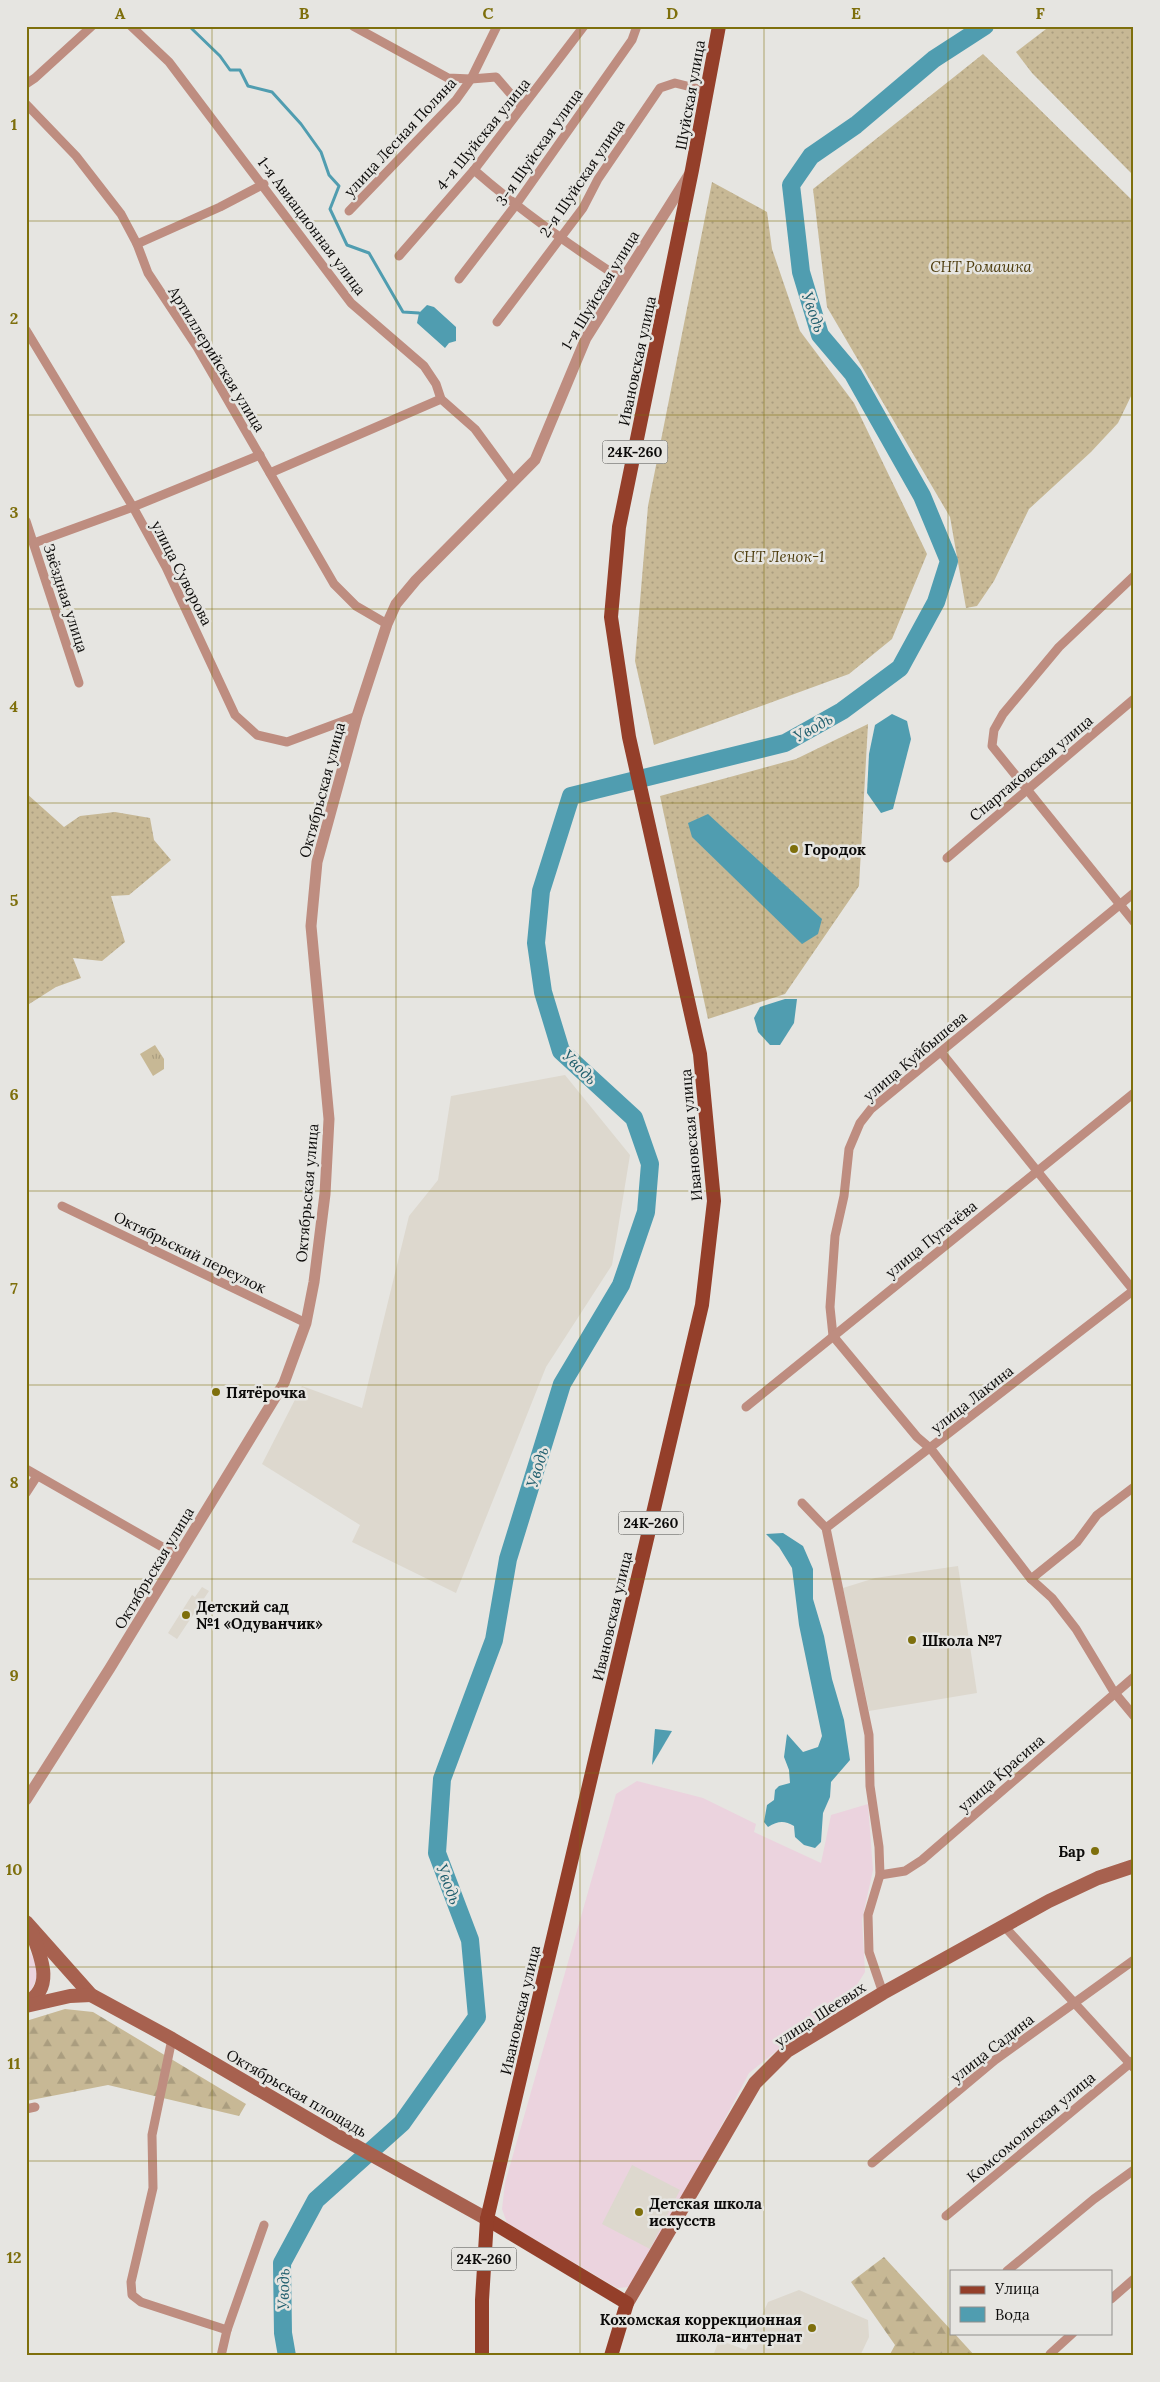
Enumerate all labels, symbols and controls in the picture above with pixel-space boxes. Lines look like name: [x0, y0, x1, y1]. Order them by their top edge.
text: A: [115, 3, 126, 23]
text: B: [299, 3, 310, 23]
text: C: [482, 3, 494, 23]
text: D: [666, 3, 678, 23]
text: E: [851, 3, 861, 23]
text: F: [1035, 3, 1045, 23]
street label: Шуйская улица: [671, 38, 709, 151]
street label: улица Лесная Поляна: [340, 73, 460, 201]
street label: 4-я Шуйская улица: [432, 74, 534, 194]
street label: 3-я Шуйская улица: [491, 84, 587, 209]
text: 1: [11, 114, 17, 134]
street label: 2-я Шуйская улица: [535, 115, 629, 241]
street label: 1-я Авиационная улица: [254, 153, 370, 299]
street label: 1-я Шуйская улица: [557, 227, 643, 353]
park label: СНТ Ромашка: [930, 257, 1033, 276]
street label: Артиллерийская улица: [164, 282, 270, 435]
water label: Уводь: [798, 289, 830, 335]
street label: Ивановская улица: [614, 294, 660, 428]
text: 2: [10, 308, 18, 328]
road number: 24К-260: [602, 441, 668, 464]
text: 3: [10, 502, 19, 522]
street label: улица Суворова: [147, 517, 217, 629]
street label: Звёздная улица: [39, 541, 93, 655]
park label: СНТ Ленок-1: [734, 547, 824, 566]
text: 4: [10, 696, 19, 716]
water label: Уводь: [790, 708, 836, 746]
street label: Спартаковская улица: [965, 711, 1097, 825]
street label: Октябрьская улица: [295, 720, 349, 860]
place label: Городок: [804, 840, 866, 859]
marker: Городок: [788, 843, 800, 855]
text: 5: [10, 890, 19, 910]
street label: улица Куйбышева: [859, 1007, 971, 1105]
water label: Уводь: [558, 1045, 602, 1089]
street label: Ивановская улица: [676, 1068, 706, 1202]
text: 6: [9, 1084, 19, 1104]
street label: Октябрьская улица: [291, 1123, 323, 1263]
street label: улица Пугачёва: [881, 1196, 981, 1282]
street label: Октябрьский переулок: [111, 1207, 269, 1297]
text: 7: [10, 1278, 18, 1298]
street label: улица Лакина: [927, 1361, 1017, 1437]
place label: Пятёрочка: [226, 1383, 306, 1402]
marker: Пятёрочка: [210, 1386, 222, 1398]
water label: Уводь: [521, 1444, 553, 1490]
text: 8: [9, 1472, 19, 1492]
street label: Октябрьская улица: [110, 1503, 198, 1633]
road number: 24К-260: [618, 1512, 684, 1535]
street label: Ивановская улица: [588, 1549, 636, 1683]
place label: Детский сад №1 «Одуванчик»: [196, 1597, 323, 1633]
marker: Детский сад №1 «Одуванчик»: [180, 1609, 192, 1621]
place label: Школа №7: [922, 1631, 1002, 1650]
marker: Школа №7: [906, 1634, 918, 1646]
text: 9: [9, 1665, 19, 1685]
street label: улица Красина: [954, 1730, 1048, 1816]
place label: Бар: [1058, 1842, 1085, 1861]
marker: Бар: [1089, 1845, 1101, 1857]
text: 10: [6, 1859, 22, 1879]
water label: Уводь: [432, 1861, 466, 1907]
street label: Ивановская улица: [496, 1943, 544, 2077]
street label: улица Шеевых: [771, 1977, 869, 2051]
street label: улица Садина: [946, 2009, 1038, 2086]
street label: Октябрьская площадь: [223, 2045, 371, 2141]
text: 11: [8, 2053, 21, 2073]
street label: Комсомольская улица: [963, 2068, 1099, 2186]
place label: Детская школа искусств: [649, 2194, 762, 2230]
marker: Детская школа искусств: [633, 2206, 645, 2218]
text: 12: [6, 2247, 22, 2267]
road number: 24К-260: [452, 2248, 516, 2270]
water label: Уводь: [273, 2268, 293, 2310]
legend: [950, 2270, 1112, 2334]
text: Улица: [994, 2279, 1040, 2298]
text: Вода: [995, 2305, 1030, 2324]
place label: Кохомская коррекционная школа-интернат: [600, 2310, 802, 2346]
marker: Кохомская коррекционная школа-интернат: [806, 2322, 818, 2334]

